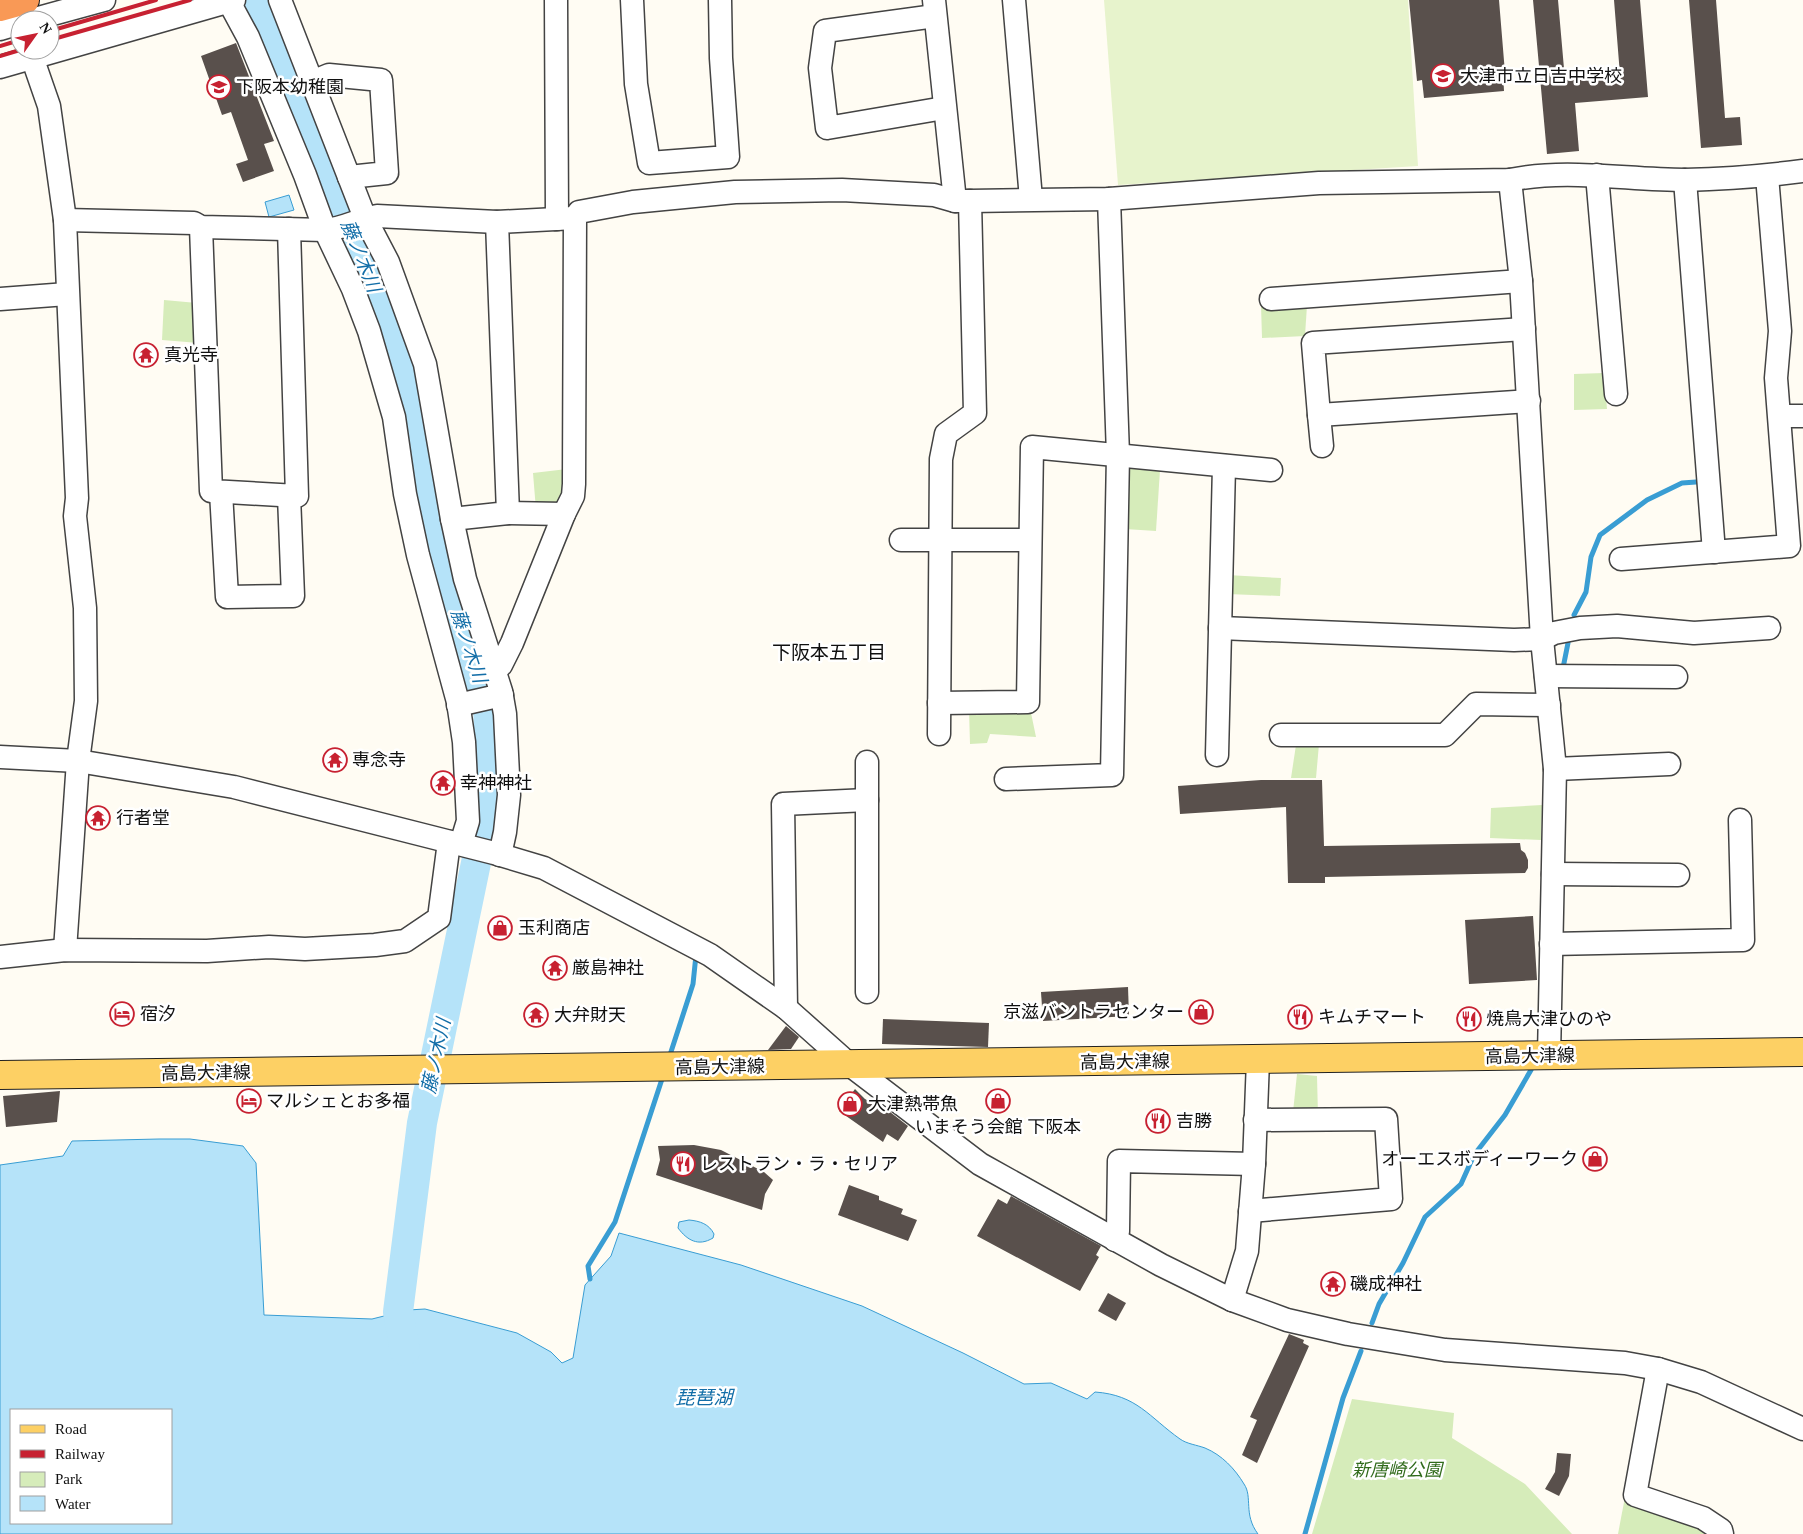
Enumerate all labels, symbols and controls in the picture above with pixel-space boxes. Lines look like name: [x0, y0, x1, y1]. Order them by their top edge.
north arrow: [10, 10, 60, 60]
text: N: [36, 20, 55, 37]
school or university icon: 大津市立日吉中学校: [1430, 63, 1456, 89]
place label: 大津市立日吉中学校: [1460, 66, 1622, 86]
school or university icon: 下阪本幼稚園: [206, 74, 232, 100]
place label: 下阪本幼稚園: [236, 77, 344, 97]
water label: 藤ノ木川: [337, 217, 386, 297]
temple icon: 真光寺: [133, 342, 159, 368]
place label: 真光寺: [164, 345, 218, 365]
water label: 藤ノ木川: [447, 607, 491, 687]
district label: 下阪本五丁目: [772, 642, 886, 663]
temple icon: 専念寺: [322, 747, 348, 773]
place label: 専念寺: [352, 750, 406, 770]
temple icon: 幸神神社: [430, 770, 456, 796]
place label: 幸神神社: [460, 773, 532, 793]
temple icon: 行者堂: [85, 805, 111, 831]
place label: 行者堂: [116, 808, 170, 828]
shop icon: 玉利商店: [487, 915, 513, 941]
place label: 玉利商店: [518, 918, 590, 938]
temple icon: 厳島神社: [542, 955, 568, 981]
place label: 厳島神社: [572, 958, 644, 978]
shop icon: 京滋バントラセンター: [1188, 999, 1214, 1025]
hotel icon: 宿汐: [109, 1001, 135, 1027]
temple icon: 大弁財天: [523, 1002, 549, 1028]
place label: 京滋バントラセンター: [1003, 1002, 1184, 1022]
place label: 宿汐: [140, 1004, 176, 1024]
restaurant icon: キムチマート: [1287, 1004, 1313, 1030]
place label: 大弁財天: [554, 1005, 626, 1025]
restaurant icon: 焼鳥大津ひのや: [1456, 1006, 1482, 1032]
place label: キムチマート: [1318, 1007, 1426, 1027]
place label: 焼鳥大津ひのや: [1486, 1009, 1612, 1029]
water label: 藤ノ木川: [418, 1015, 455, 1095]
street label: 高島大津線: [1485, 1045, 1575, 1067]
street label: 高島大津線: [1080, 1051, 1170, 1073]
street label: 高島大津線: [675, 1056, 765, 1078]
street label: 高島大津線: [161, 1062, 251, 1084]
hotel icon: マルシェとお多福: [236, 1088, 262, 1114]
shop icon: いまそう会館 下阪本: [985, 1088, 1011, 1114]
place label: マルシェとお多福: [266, 1091, 410, 1111]
shop icon: 大津熱帯魚: [837, 1091, 863, 1117]
place label: 大津熱帯魚: [868, 1094, 958, 1114]
restaurant icon: 吉勝: [1145, 1108, 1171, 1134]
place label: 吉勝: [1176, 1111, 1212, 1131]
place label: いまそう会館 下阪本: [915, 1117, 1081, 1137]
shop icon: オーエスボディーワーク: [1582, 1146, 1608, 1172]
place label: オーエスボディーワーク: [1381, 1149, 1578, 1169]
restaurant icon: レストラン・ラ・セリア: [670, 1151, 696, 1177]
place label: レストラン・ラ・セリア: [700, 1154, 898, 1174]
temple icon: 磯成神社: [1320, 1271, 1346, 1297]
place label: 磯成神社: [1350, 1274, 1422, 1294]
water label: 琵琶湖: [675, 1387, 735, 1408]
legend: [10, 1409, 172, 1524]
text: Road: [55, 1421, 87, 1437]
text: Railway: [55, 1446, 105, 1462]
park label: 新唐崎公園: [1352, 1460, 1445, 1480]
text: Park: [55, 1471, 83, 1487]
text: Water: [55, 1496, 90, 1512]

